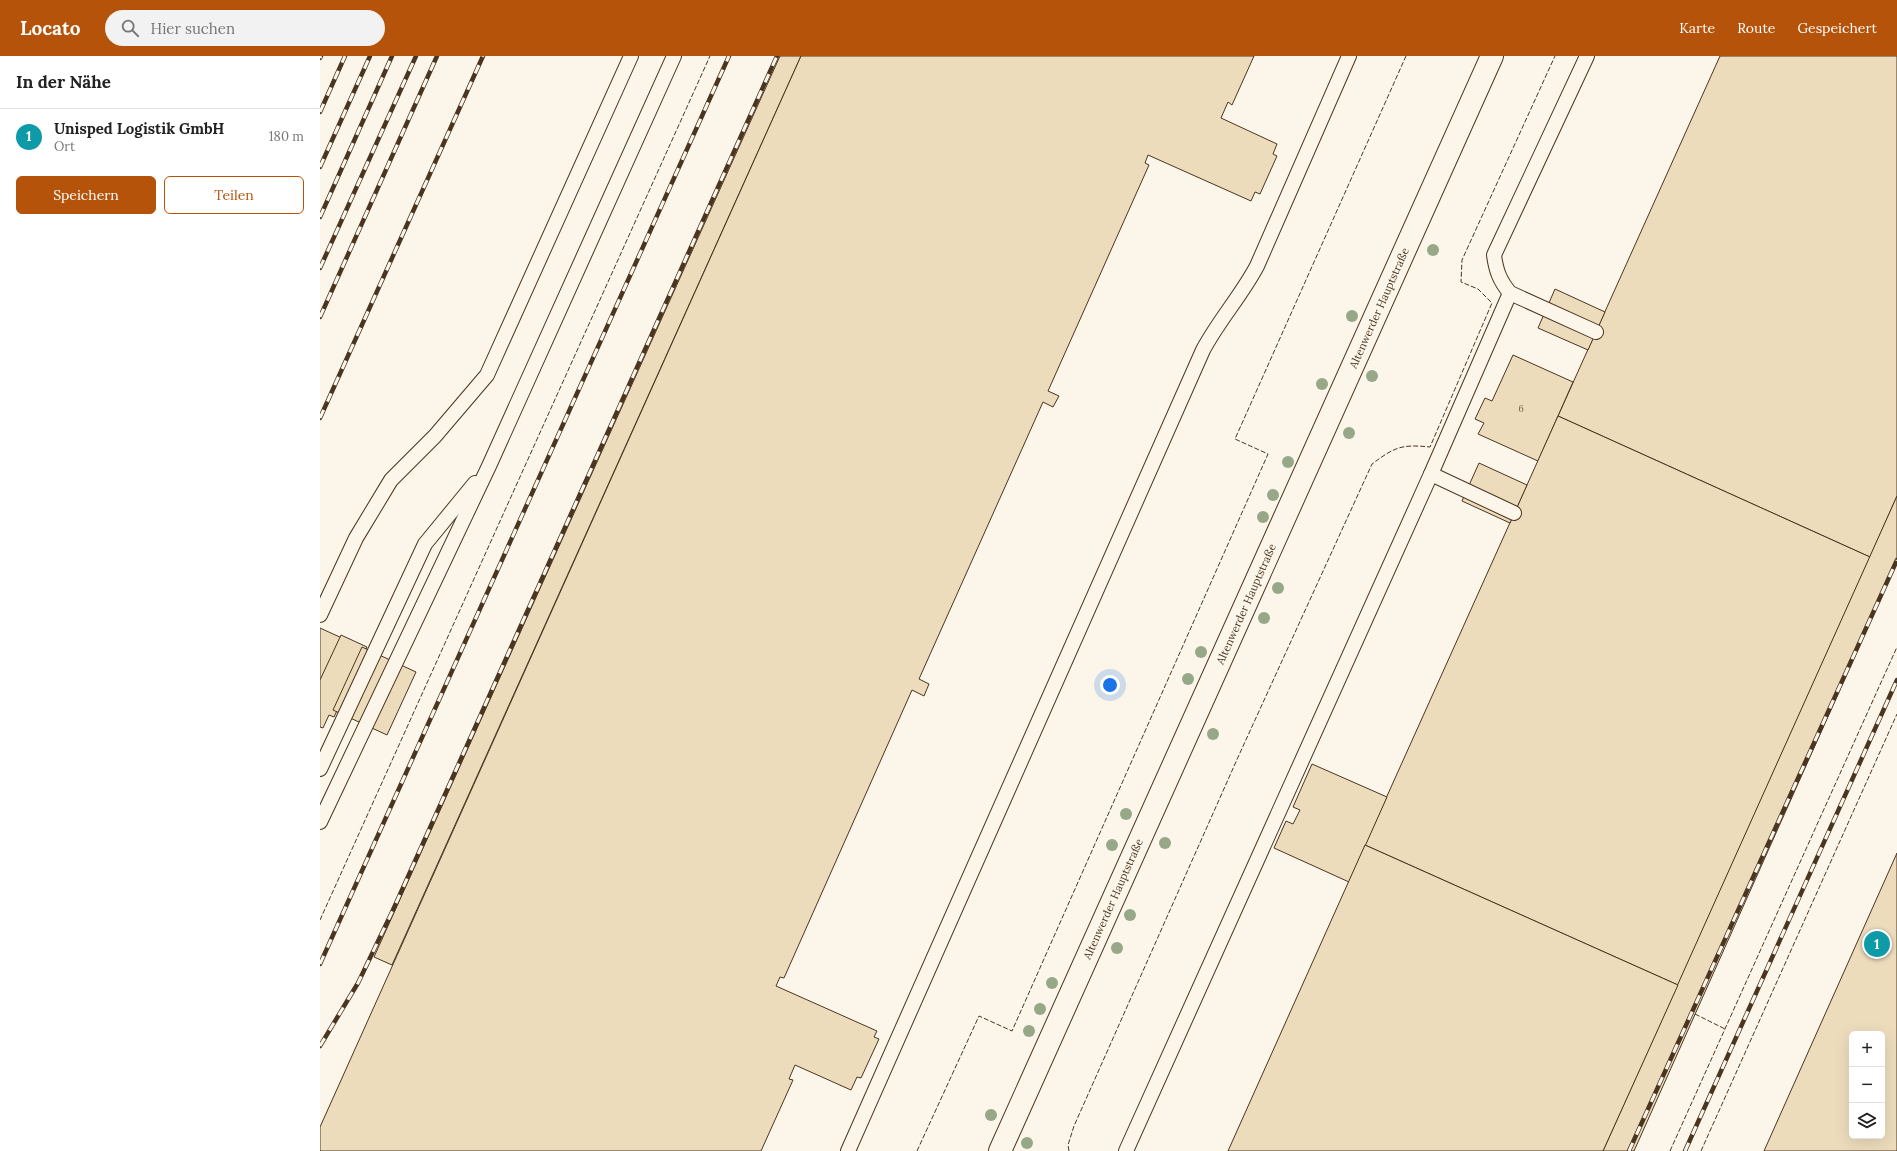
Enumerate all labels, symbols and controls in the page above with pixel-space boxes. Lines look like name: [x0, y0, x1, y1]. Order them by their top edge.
search box: [105, 10, 385, 46]
text: Locato: [20, 16, 81, 40]
icon: search: [119, 17, 141, 39]
text: Hier suchen: [151, 19, 235, 38]
text: Karte: [1679, 19, 1715, 37]
text: Route: [1737, 19, 1775, 37]
text: Gespeichert: [1797, 19, 1877, 37]
text: In der Nähe: [16, 71, 111, 93]
text: Unisped Logistik GmbH: [54, 119, 224, 138]
text: 1: [26, 128, 32, 145]
text: 180 m: [269, 128, 304, 145]
text: Ort: [54, 138, 75, 155]
button: Speichern: [16, 176, 156, 214]
button: Teilen: [164, 176, 304, 214]
street label: Altenwerder Hauptstraße: [1346, 245, 1412, 371]
house number: 6: [1518, 403, 1524, 414]
street label: Altenwerder Hauptstraße: [1213, 541, 1279, 667]
your location: [1100, 675, 1120, 695]
street label: Altenwerder Hauptstraße: [1080, 836, 1146, 962]
pin: 1: [1864, 929, 1890, 959]
map controls: [1849, 1031, 1885, 1139]
button: +: [1849, 1031, 1885, 1067]
button: −: [1849, 1067, 1885, 1103]
button: layers: [1849, 1103, 1885, 1139]

